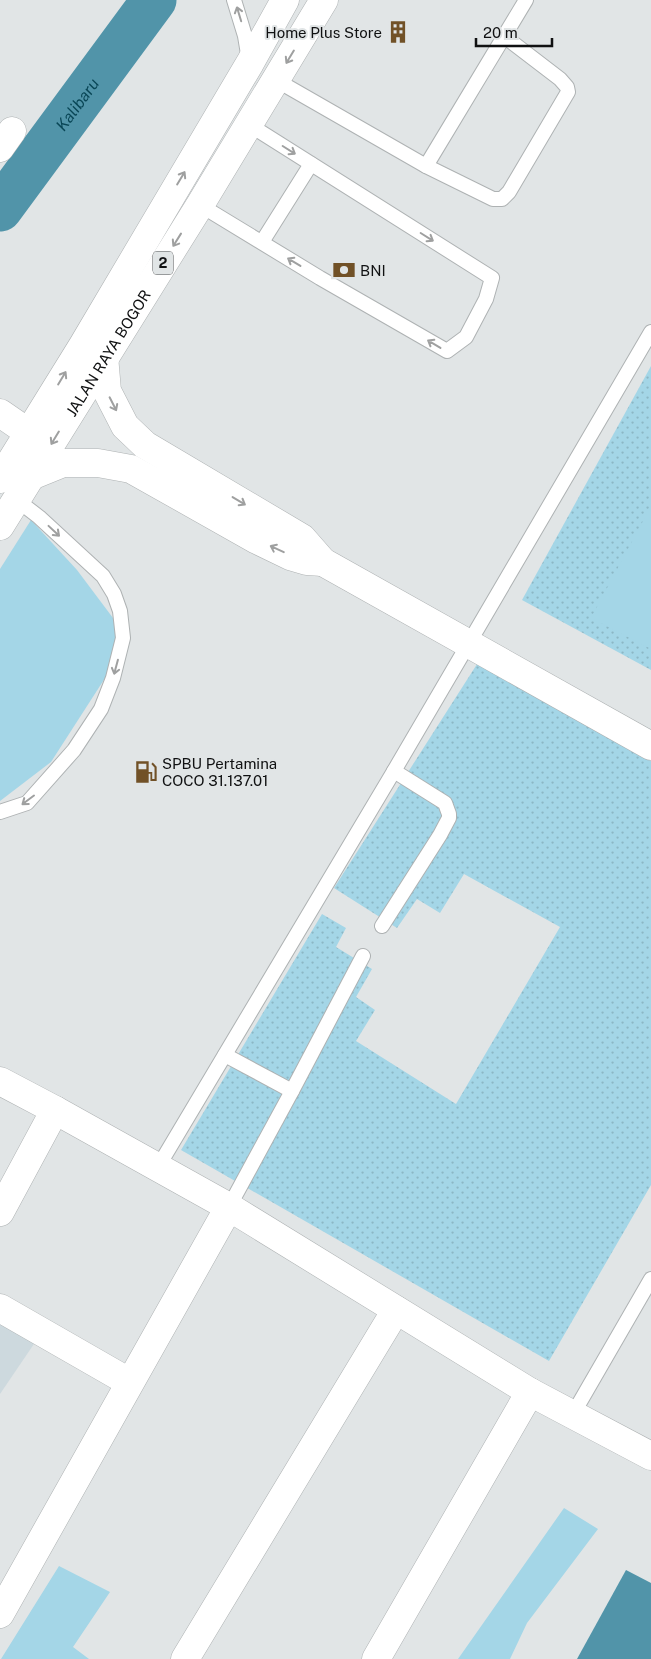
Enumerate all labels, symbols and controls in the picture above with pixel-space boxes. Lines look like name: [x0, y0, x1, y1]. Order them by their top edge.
one-way arrow: [233, 7, 243, 23]
scale bar: [476, 15, 552, 47]
building icon: Home Plus Store: [385, 19, 411, 45]
place label: Home Plus Store: [265, 24, 382, 41]
text: 20 m: [483, 24, 518, 41]
one-way arrow: [284, 49, 294, 63]
water label: Kalibaru: [52, 74, 103, 134]
one-way arrow: [282, 145, 296, 155]
one-way arrow: [177, 172, 187, 186]
one-way arrow: [419, 232, 433, 242]
one-way arrow: [172, 233, 183, 247]
road number: 2: [153, 252, 173, 274]
one-way arrow: [287, 257, 301, 267]
bank icon: BNI: [331, 257, 357, 283]
place label: BNI: [360, 262, 386, 279]
street label: JALAN RAYA BOGOR: [62, 287, 154, 419]
one-way arrow: [428, 338, 442, 348]
one-way arrow: [58, 372, 68, 386]
one-way arrow: [108, 396, 118, 411]
one-way arrow: [49, 430, 59, 444]
one-way arrow: [232, 496, 247, 506]
one-way arrow: [48, 525, 60, 537]
one-way arrow: [270, 544, 285, 554]
one-way arrow: [110, 658, 120, 674]
place label: SPBU Pertamina COCO 31.137.01: [162, 755, 277, 789]
fuel station icon: SPBU Pertamina COCO 31.137.01: [133, 759, 159, 785]
one-way arrow: [21, 795, 35, 805]

